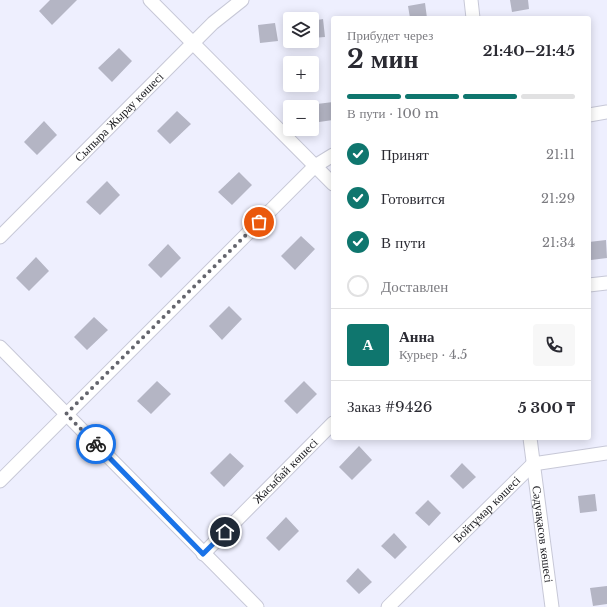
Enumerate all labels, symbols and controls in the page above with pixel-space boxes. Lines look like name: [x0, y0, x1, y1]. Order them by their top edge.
map controls: [283, 12, 319, 136]
button: layers: [283, 12, 319, 48]
text: Прибудет через: [347, 27, 433, 44]
text: 21:40–21:45: [483, 41, 575, 60]
text: 2 мин: [347, 43, 419, 75]
button: +: [283, 56, 319, 92]
street label: Сыпыра Жырау көшесі: [71, 69, 167, 165]
button: −: [283, 100, 319, 136]
text: В пути · 100 m: [347, 105, 439, 122]
icon: check: [347, 143, 369, 165]
text: Принят: [381, 145, 429, 164]
text: 21:11: [546, 146, 575, 163]
icon: check: [347, 187, 369, 209]
text: Готовится: [381, 189, 445, 208]
text: 21:29: [541, 190, 575, 207]
pin: [242, 205, 276, 239]
icon: bag: [248, 211, 270, 233]
icon: check: [347, 231, 369, 253]
text: В пути: [381, 233, 425, 252]
text: 21:34: [542, 234, 575, 251]
text: Доставлен: [381, 277, 448, 296]
button: phone: [533, 324, 575, 366]
text: Анна: [399, 327, 435, 346]
text: А: [363, 335, 373, 354]
text: Курьер · 4.5: [399, 346, 468, 363]
text: Заказ #9426: [347, 397, 432, 416]
text: 5 300 ₸: [518, 398, 575, 417]
courier: [76, 424, 116, 464]
icon: bike: [85, 433, 107, 455]
street label: Жасыбай көшесі: [249, 434, 321, 506]
street label: Бойтұмар көшесі: [450, 472, 524, 545]
street label: Сәдуақасов көшесі: [529, 485, 557, 584]
pin: [208, 515, 242, 549]
icon: home: [214, 521, 236, 543]

